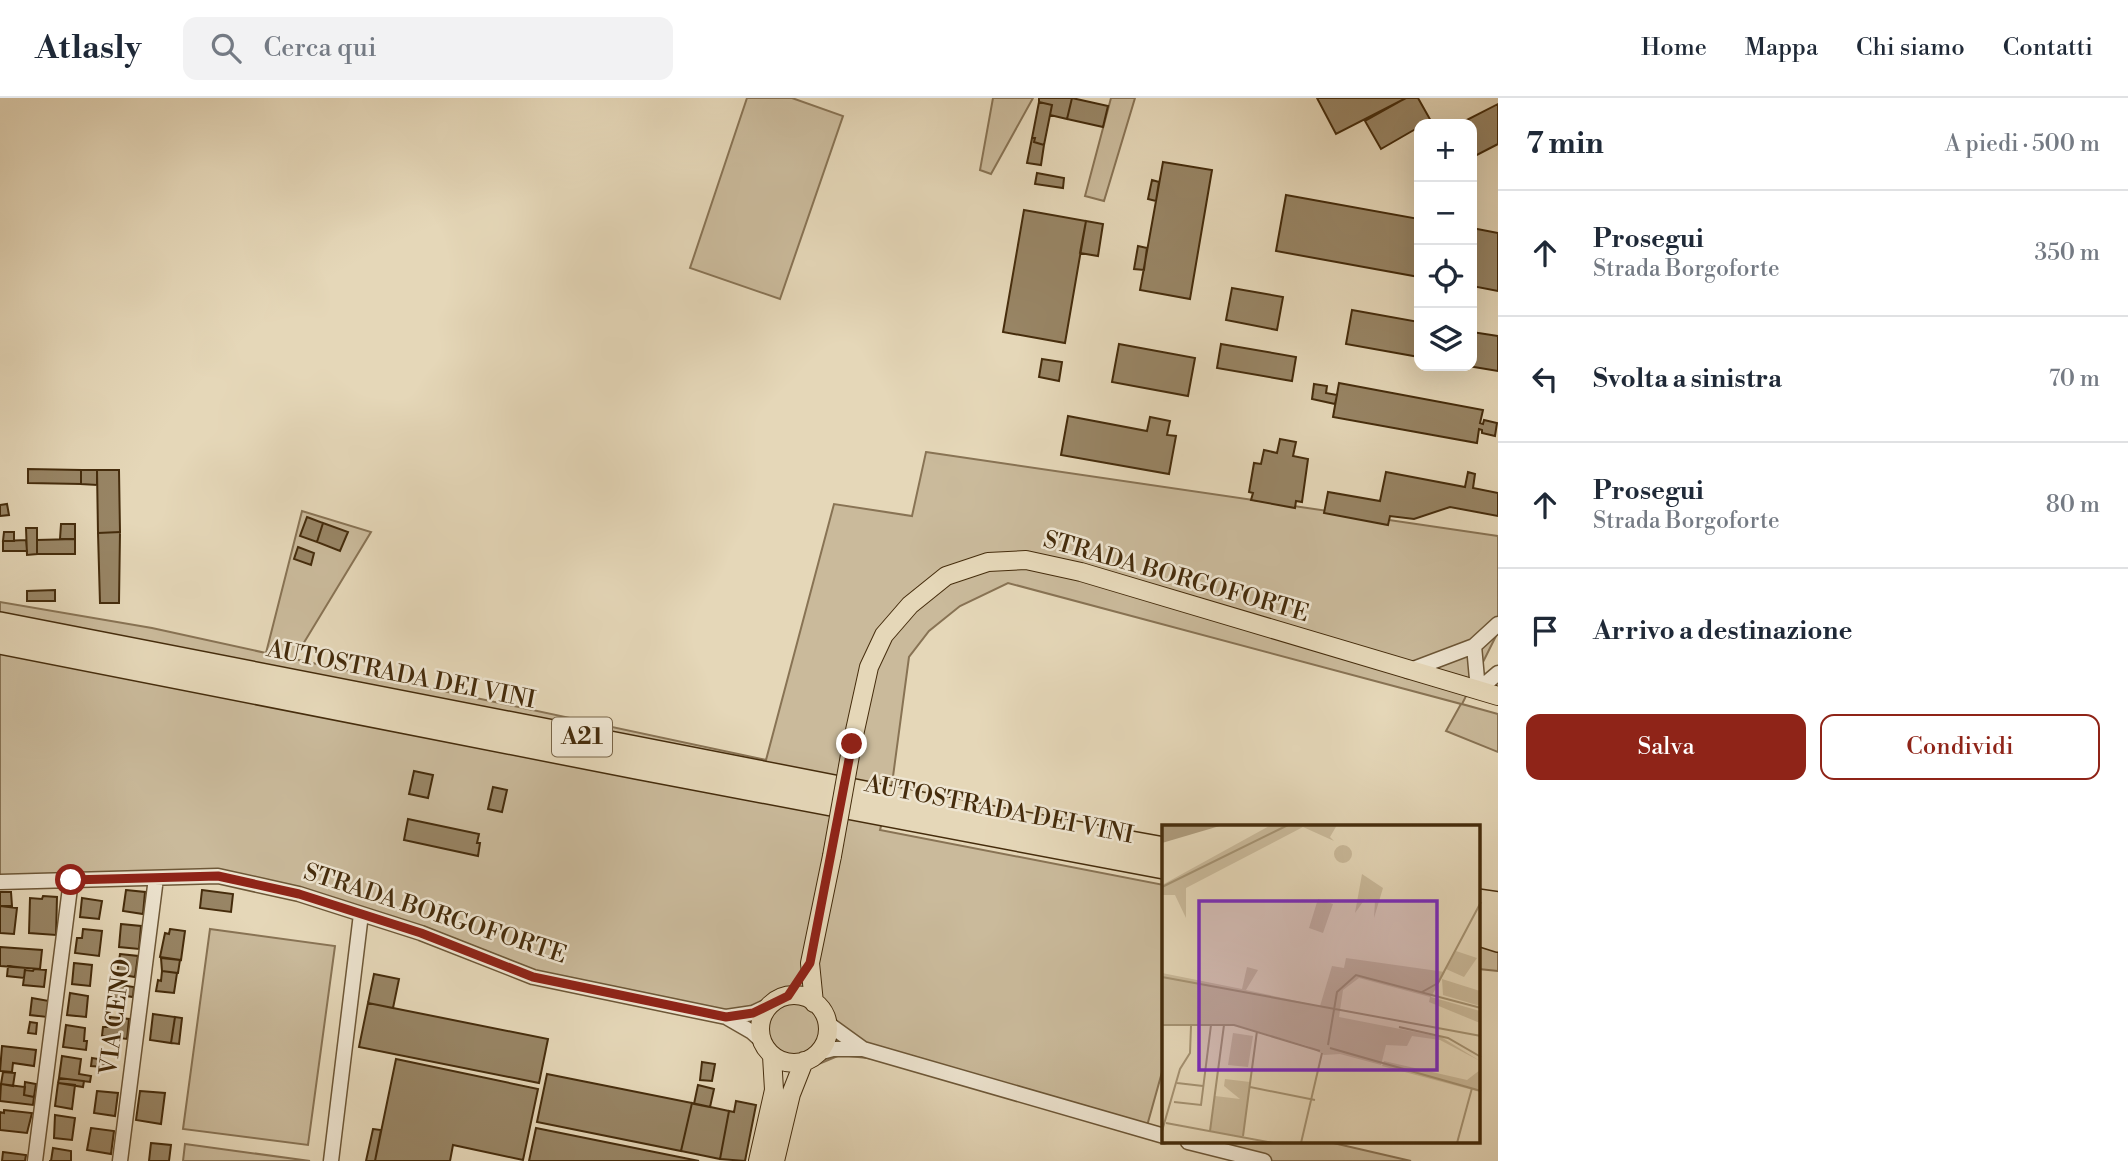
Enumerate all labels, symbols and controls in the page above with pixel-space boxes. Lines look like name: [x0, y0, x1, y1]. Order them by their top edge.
search box: [183, 17, 673, 80]
text: Atlasly: [35, 28, 141, 69]
icon: search: [207, 29, 245, 67]
text: Cerca qui: [263, 32, 377, 64]
text: Home: [1641, 33, 1707, 63]
text: Mappa: [1745, 33, 1818, 63]
text: Chi siamo: [1856, 33, 1965, 63]
text: Contatti: [2003, 33, 2093, 63]
map controls: [1414, 119, 1477, 371]
button: +: [1414, 119, 1477, 182]
text: 7 min: [1526, 125, 1604, 163]
text: A piedi · 500 m: [1945, 130, 2100, 158]
button: −: [1414, 182, 1477, 245]
text: Prosegui: [1593, 223, 1704, 255]
icon: ahead: [1526, 234, 1564, 272]
text: 350 m: [2034, 239, 2100, 267]
button: locate: [1414, 245, 1477, 308]
text: Strada Borgoforte: [1593, 255, 1780, 283]
button: layers: [1414, 308, 1477, 371]
icon: left: [1526, 360, 1564, 398]
text: Svolta a sinistra: [1593, 363, 1782, 395]
text: 70 m: [2049, 365, 2100, 393]
text: Prosegui: [1593, 475, 1704, 507]
icon: ahead: [1526, 486, 1564, 524]
text: 80 m: [2046, 491, 2100, 519]
text: Strada Borgoforte: [1593, 507, 1780, 535]
street label: STRADA BORGOFORTE: [1040, 525, 1312, 629]
icon: arrive: [1526, 612, 1564, 650]
text: Arrivo a destinazione: [1593, 615, 1852, 647]
street label: AUTOSTRADA DEI VINI: [263, 634, 538, 716]
button: Salva: [1526, 714, 1806, 780]
button: Condividi: [1820, 714, 2100, 780]
road number: A21: [552, 718, 612, 757]
route end: [836, 728, 867, 759]
street label: AUTOSTRADA DEI VINI: [861, 769, 1136, 851]
inset map: [1162, 825, 1480, 1144]
street label: STRADA BORGOFORTE: [300, 857, 570, 971]
route start: [55, 864, 86, 895]
street label: VIA CENO: [94, 957, 138, 1078]

